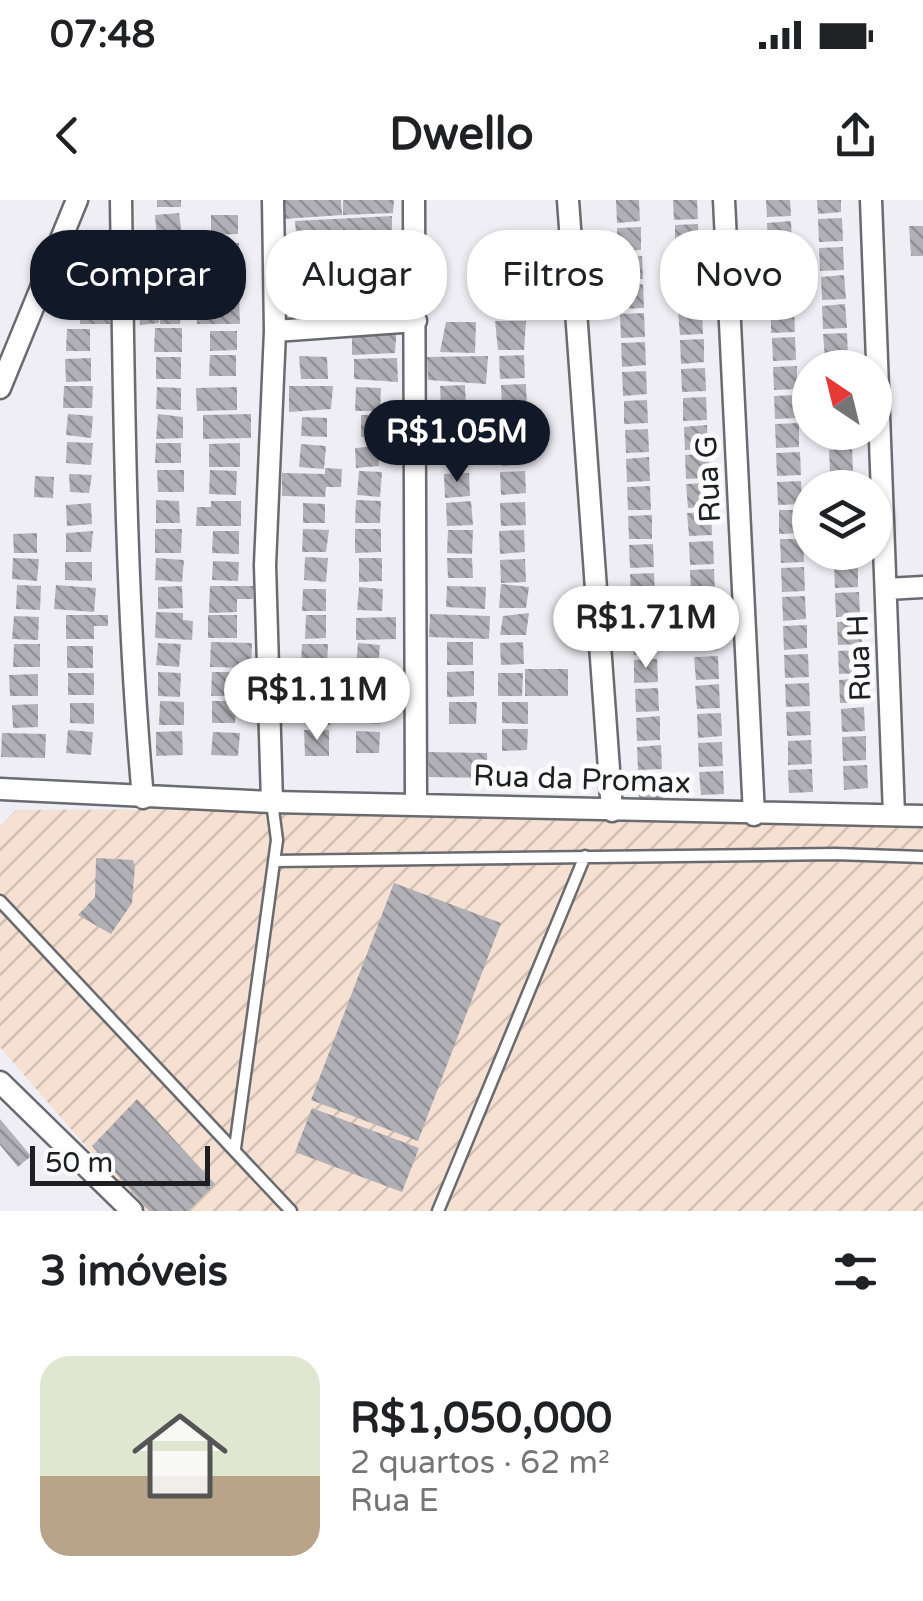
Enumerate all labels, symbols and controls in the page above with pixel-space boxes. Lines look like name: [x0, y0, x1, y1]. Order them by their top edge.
text: 07:48: [50, 12, 155, 58]
icon: back: [40, 108, 95, 163]
text: Dwello: [389, 108, 534, 162]
icon: share: [828, 108, 883, 163]
chip: Comprar: [30, 230, 246, 320]
chip: Alugar: [266, 230, 447, 320]
chip: Filtros: [467, 230, 640, 320]
chip: Novo: [660, 230, 818, 320]
north arrow: [792, 350, 892, 450]
map controls: [792, 350, 892, 570]
pin: R$1.05M: [365, 400, 549, 485]
text: R$1.05M: [386, 413, 528, 451]
street label: Rua G: [688, 435, 729, 523]
button: layers: [792, 470, 892, 570]
pin: R$1.71M: [554, 586, 738, 671]
text: R$1.71M: [575, 599, 717, 637]
street label: Rua H: [839, 614, 880, 702]
pin: R$1.11M: [225, 658, 409, 743]
text: R$1.11M: [246, 671, 388, 709]
street label: Rua da Promax: [473, 757, 691, 802]
scale bar: [30, 1141, 210, 1186]
text: 50 m: [45, 1146, 113, 1180]
icon: filters: [828, 1244, 883, 1299]
text: 3 imóveis: [40, 1246, 228, 1297]
text: R$1,050,000: [350, 1393, 612, 1444]
icon: home: [120, 1396, 240, 1516]
text: 2 quartos · 62 m²: [350, 1444, 610, 1482]
text: Rua E: [350, 1482, 439, 1520]

